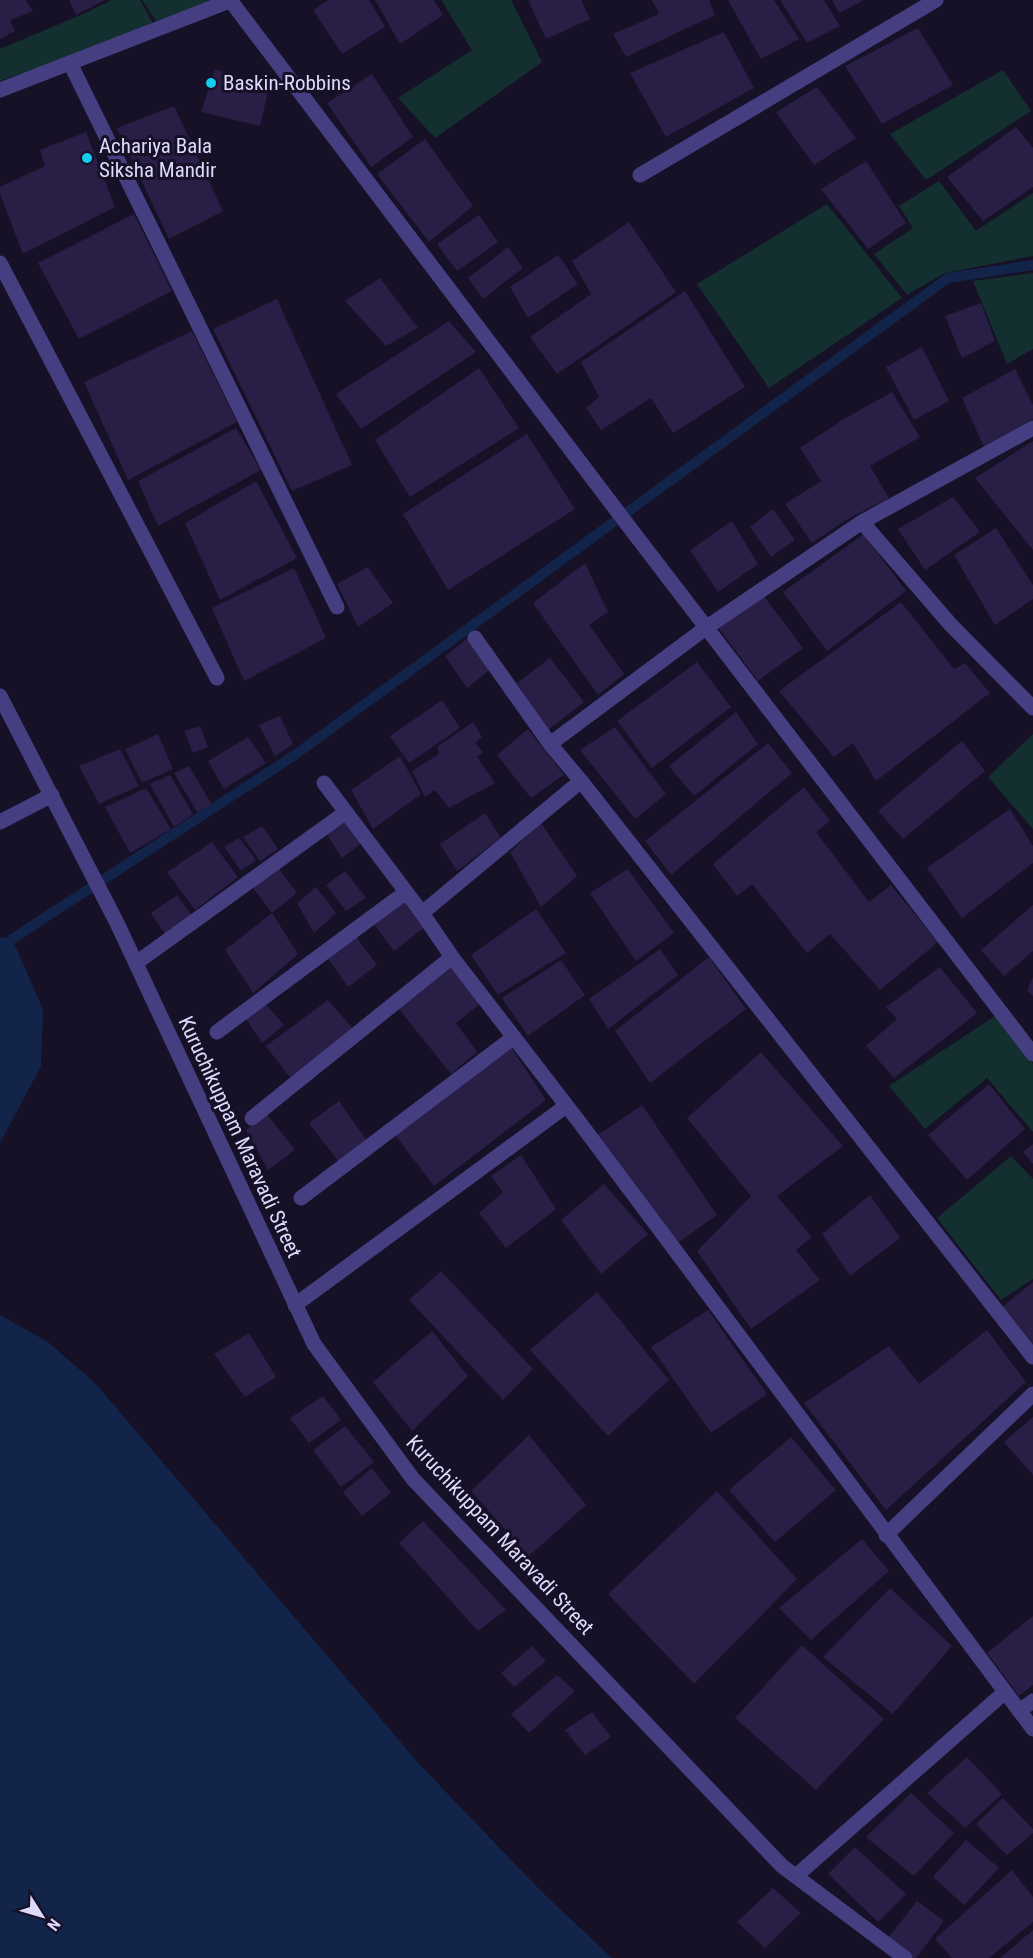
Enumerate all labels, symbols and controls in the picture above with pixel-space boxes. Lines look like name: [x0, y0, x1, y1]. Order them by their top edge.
place label: Baskin-Robbins: [223, 71, 351, 95]
marker: Baskin-Robbins: [204, 76, 218, 90]
place label: Achariya Bala Siksha Mandir: [99, 134, 217, 182]
marker: Achariya Bala Siksha Mandir: [80, 151, 94, 165]
street label: Kuruchikuppam Maravadi Street: [173, 1012, 307, 1262]
street label: Kuruchikuppam Maravadi Street: [401, 1430, 599, 1640]
north arrow: [12, 1886, 72, 1946]
text: N: [43, 1915, 64, 1934]

